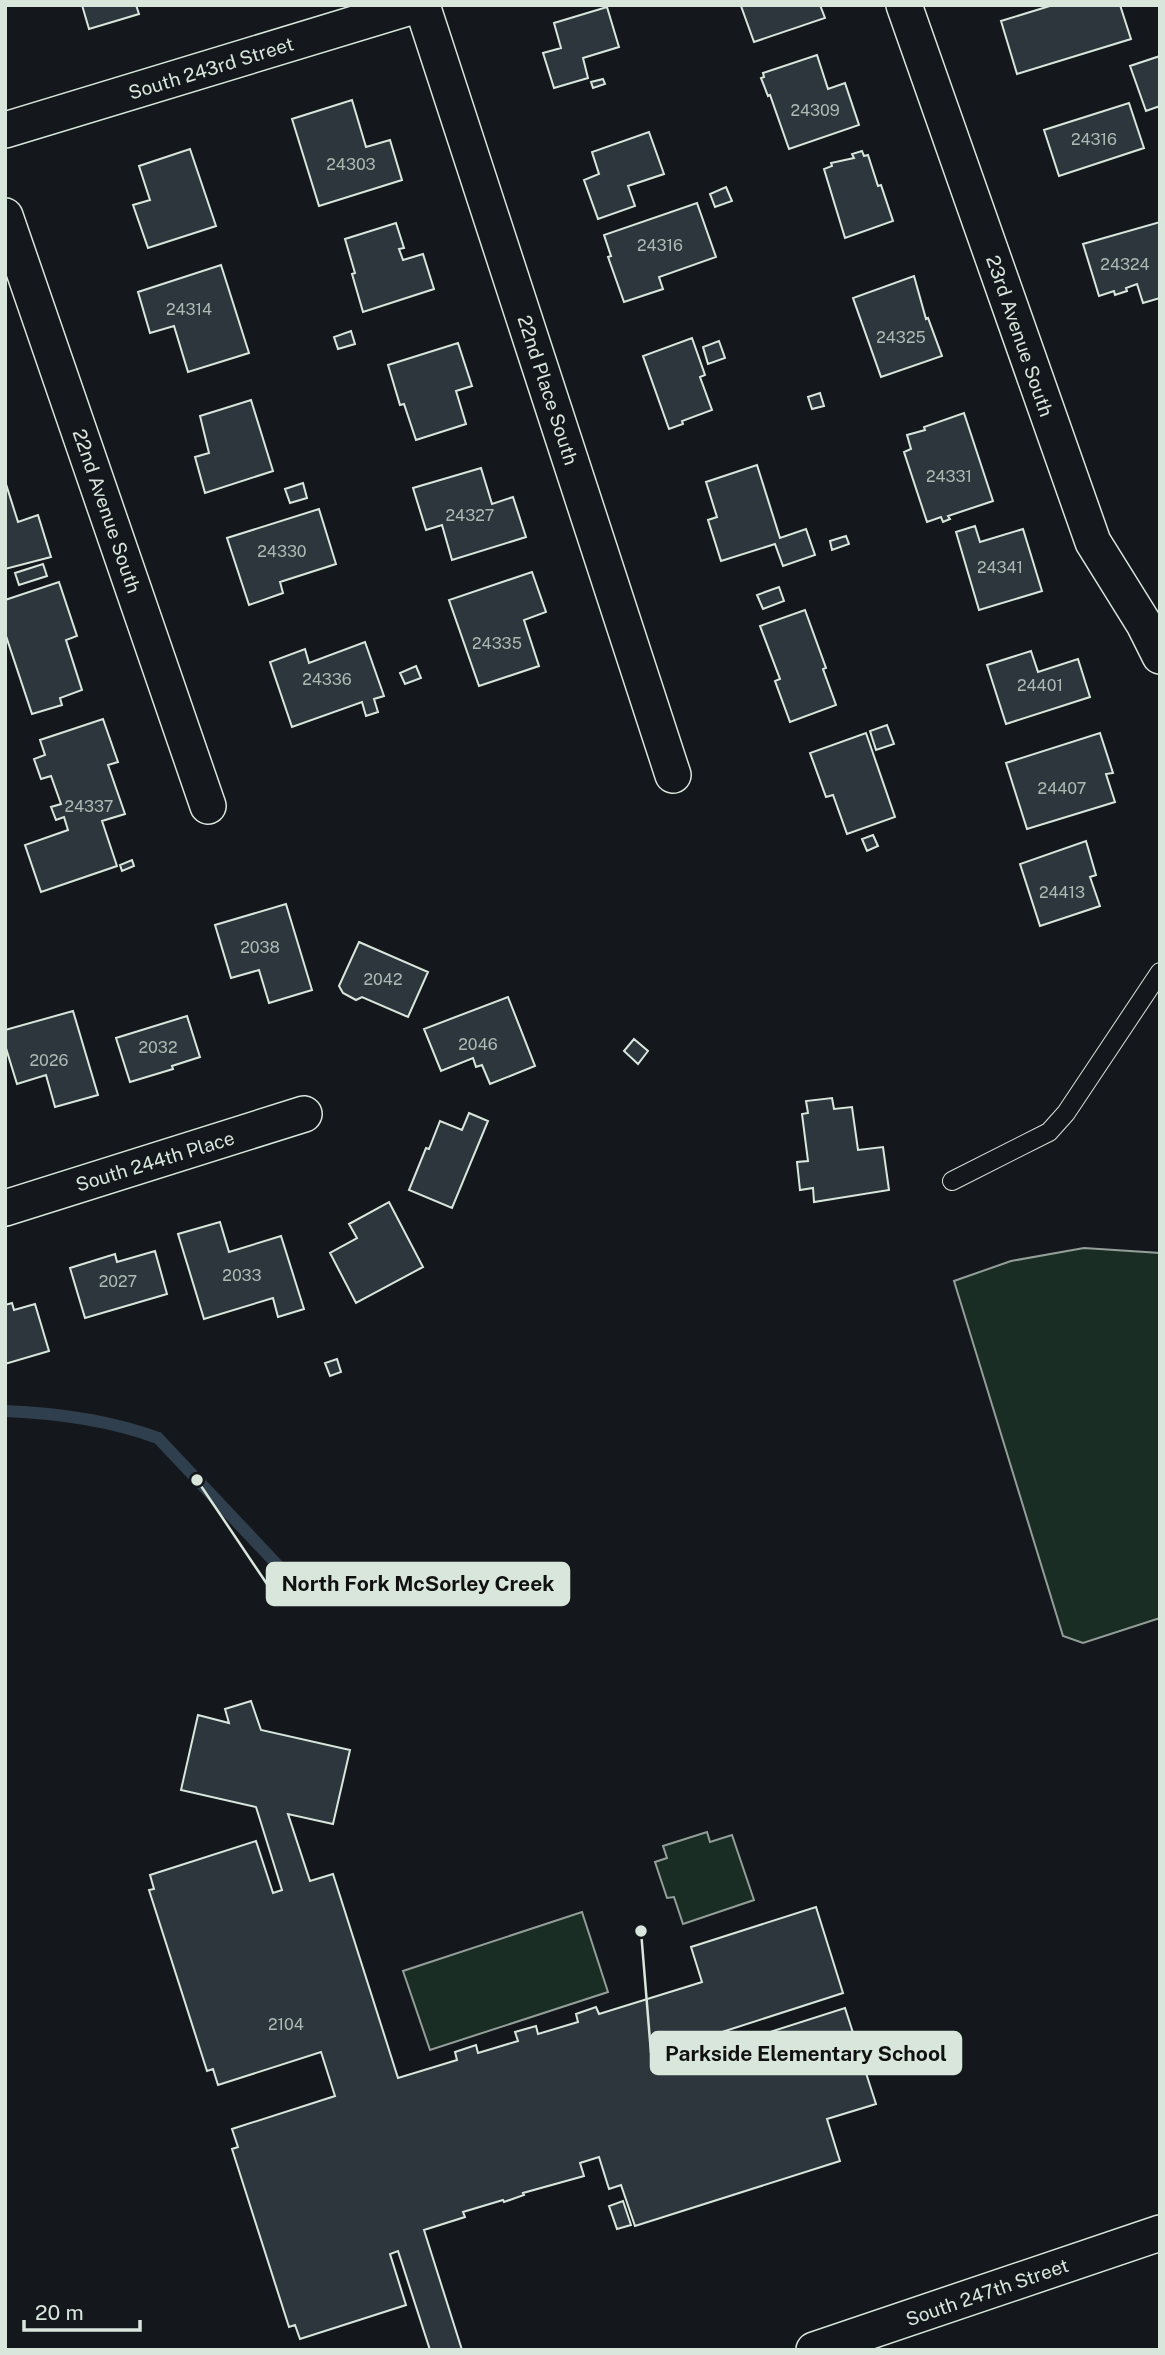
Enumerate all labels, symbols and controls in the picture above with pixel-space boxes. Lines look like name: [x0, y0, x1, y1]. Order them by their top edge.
street label: South 243rd Street: [126, 32, 296, 104]
house number: 24309: [790, 101, 840, 120]
house number: 24316: [1071, 130, 1117, 149]
house number: 24303: [326, 155, 376, 174]
house number: 24316: [637, 236, 683, 255]
street label: 23rd Avenue South: [982, 252, 1058, 420]
house number: 24324: [1100, 255, 1150, 274]
house number: 24314: [166, 300, 212, 319]
street label: 22nd Place South: [513, 312, 583, 468]
house number: 24325: [876, 328, 926, 347]
street label: 22nd Avenue South: [69, 426, 145, 596]
house number: 24331: [926, 467, 972, 486]
house number: 24327: [446, 506, 494, 525]
house number: 24330: [257, 542, 307, 561]
house number: 24341: [977, 558, 1023, 577]
house number: 24335: [472, 634, 522, 653]
house number: 24336: [302, 670, 352, 689]
house number: 24401: [1017, 676, 1063, 695]
house number: 24407: [1038, 779, 1086, 798]
house number: 24337: [65, 797, 113, 816]
house number: 24413: [1039, 883, 1085, 902]
house number: 2038: [240, 938, 280, 957]
house number: 2042: [364, 970, 402, 989]
house number: 2046: [458, 1035, 498, 1054]
house number: 2032: [139, 1038, 177, 1057]
house number: 2026: [30, 1051, 68, 1070]
street label: South 244th Place: [73, 1126, 237, 1196]
house number: 2033: [222, 1266, 262, 1285]
house number: 2027: [99, 1272, 137, 1291]
callout: North Fork McSorley Creek: [267, 1563, 569, 1605]
text: North Fork McSorley Creek: [281, 1571, 555, 1596]
house number: 2104: [268, 2015, 304, 2034]
callout: Parkside Elementary School: [651, 2032, 961, 2074]
text: Parkside Elementary School: [665, 2041, 947, 2066]
street label: South 247th Street: [903, 2254, 1071, 2330]
scale bar: [24, 2288, 140, 2332]
text: 20 m: [35, 2300, 84, 2325]

